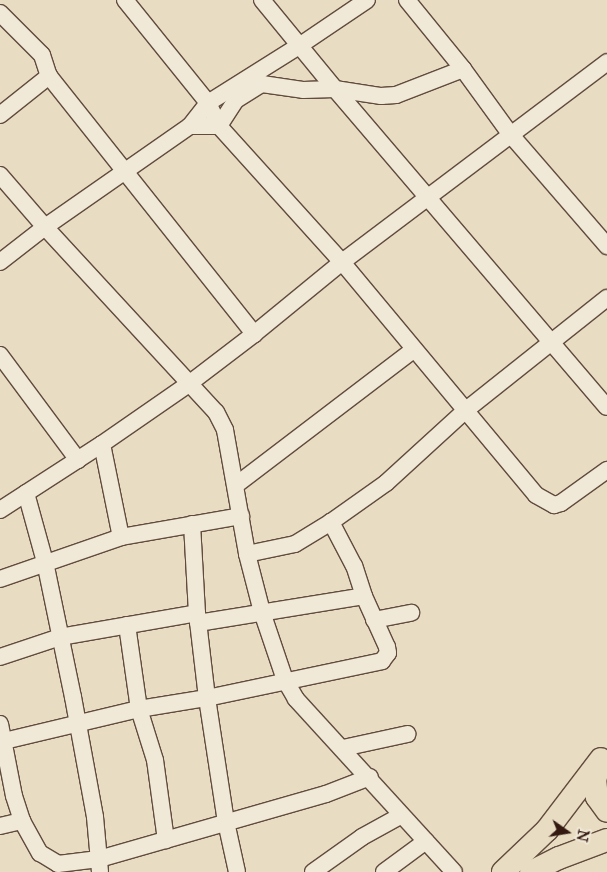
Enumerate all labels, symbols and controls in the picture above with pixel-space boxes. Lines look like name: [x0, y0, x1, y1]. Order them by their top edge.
north arrow: [542, 807, 592, 857]
text: N: [572, 828, 592, 843]

